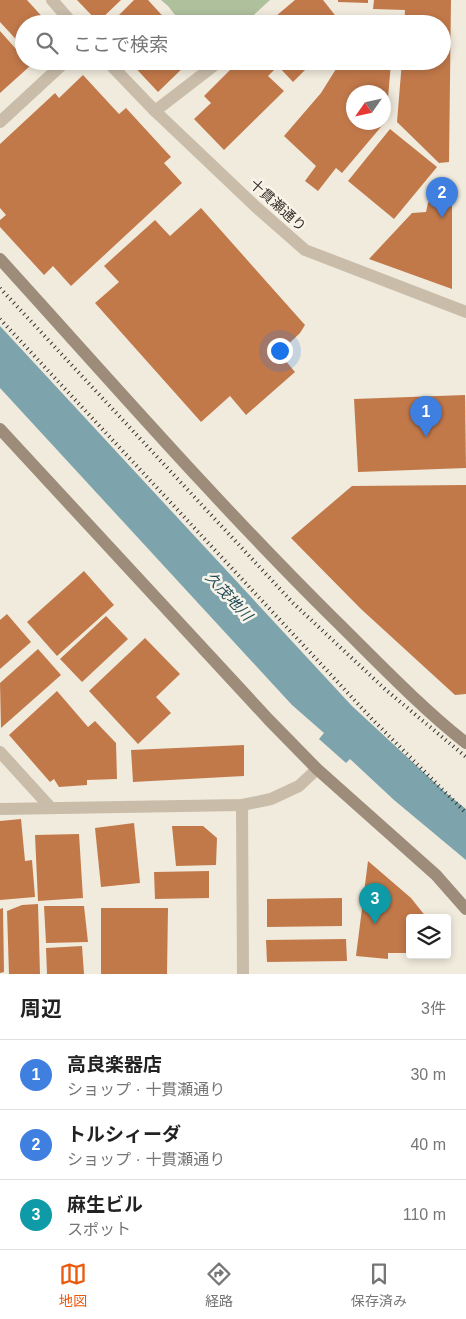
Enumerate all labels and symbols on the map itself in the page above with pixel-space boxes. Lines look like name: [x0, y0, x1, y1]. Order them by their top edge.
north arrow: [346, 85, 391, 130]
street label: 十貫瀬通り: [247, 176, 309, 234]
pin: 2: [426, 177, 458, 218]
your location: [267, 338, 293, 364]
pin: 1: [410, 396, 442, 437]
water label: 久茂地川: [202, 568, 257, 625]
pin: 3: [359, 883, 391, 924]

